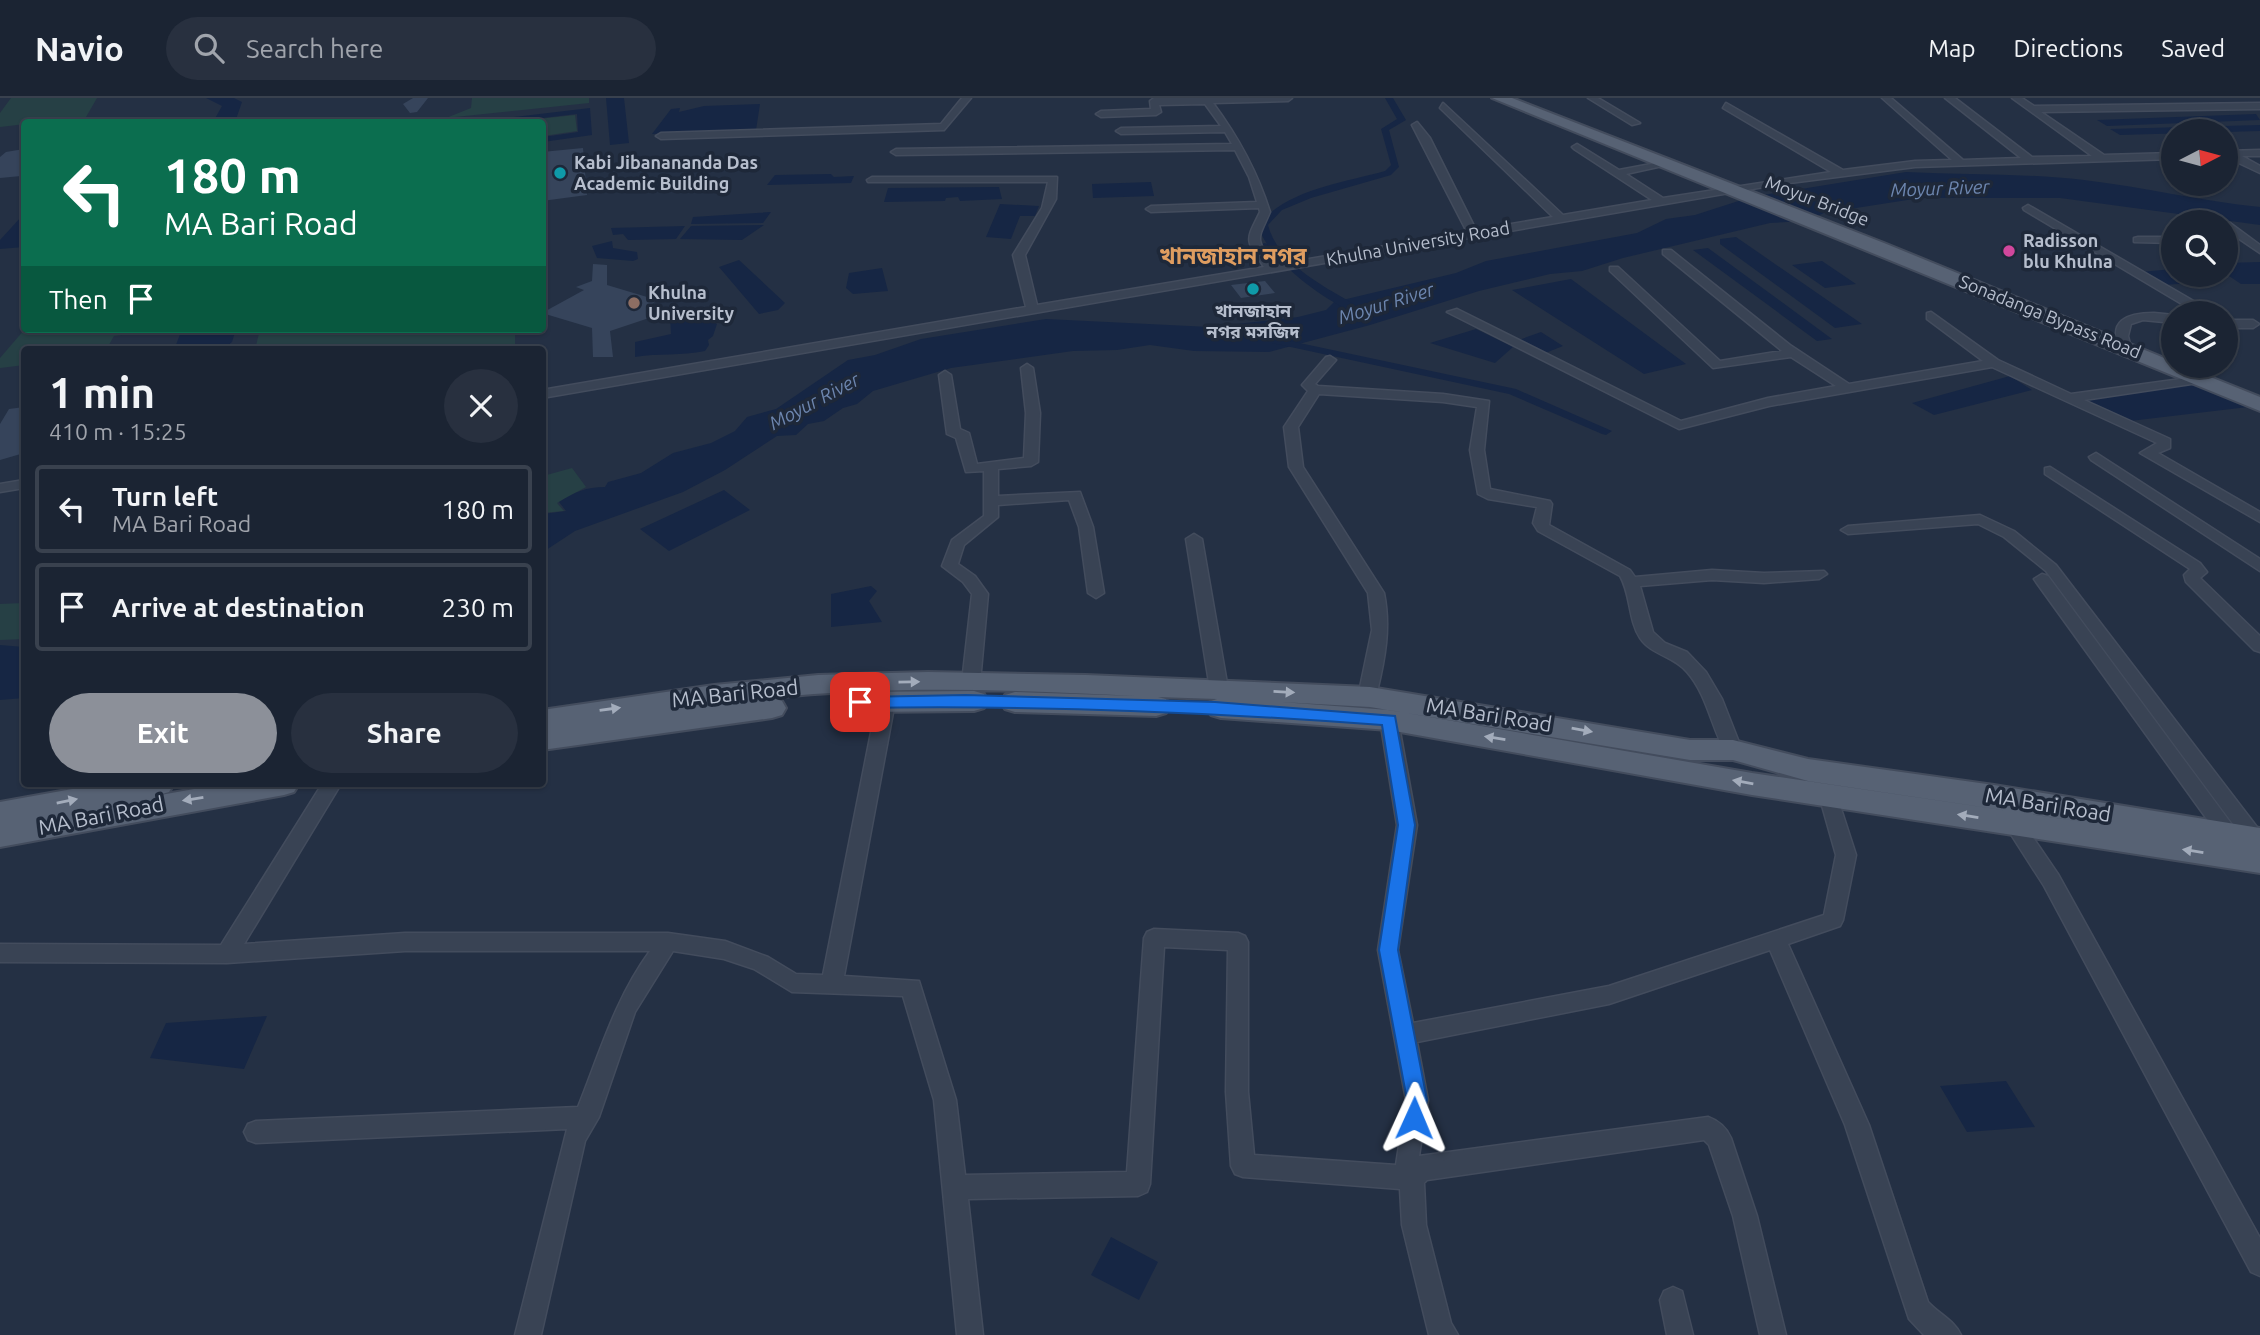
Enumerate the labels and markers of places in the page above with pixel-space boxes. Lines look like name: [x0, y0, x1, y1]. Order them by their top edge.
place label: Kabi Jibanananda Das Academic Building: [574, 152, 758, 193]
marker: Kabi Jibanananda Das Academic Building: [552, 165, 568, 181]
place label: Radisson blu Khulna: [2023, 230, 2113, 271]
marker: Radisson blu Khulna: [2001, 243, 2017, 259]
marker: খানজাহান নগর মসজিদ: [1245, 281, 1261, 297]
place label: Khulna University: [648, 282, 735, 323]
marker: Khulna University: [626, 295, 642, 311]
place label: খানজাহান নগর মসজিদ: [1205, 300, 1300, 341]
pin: [830, 672, 890, 732]

